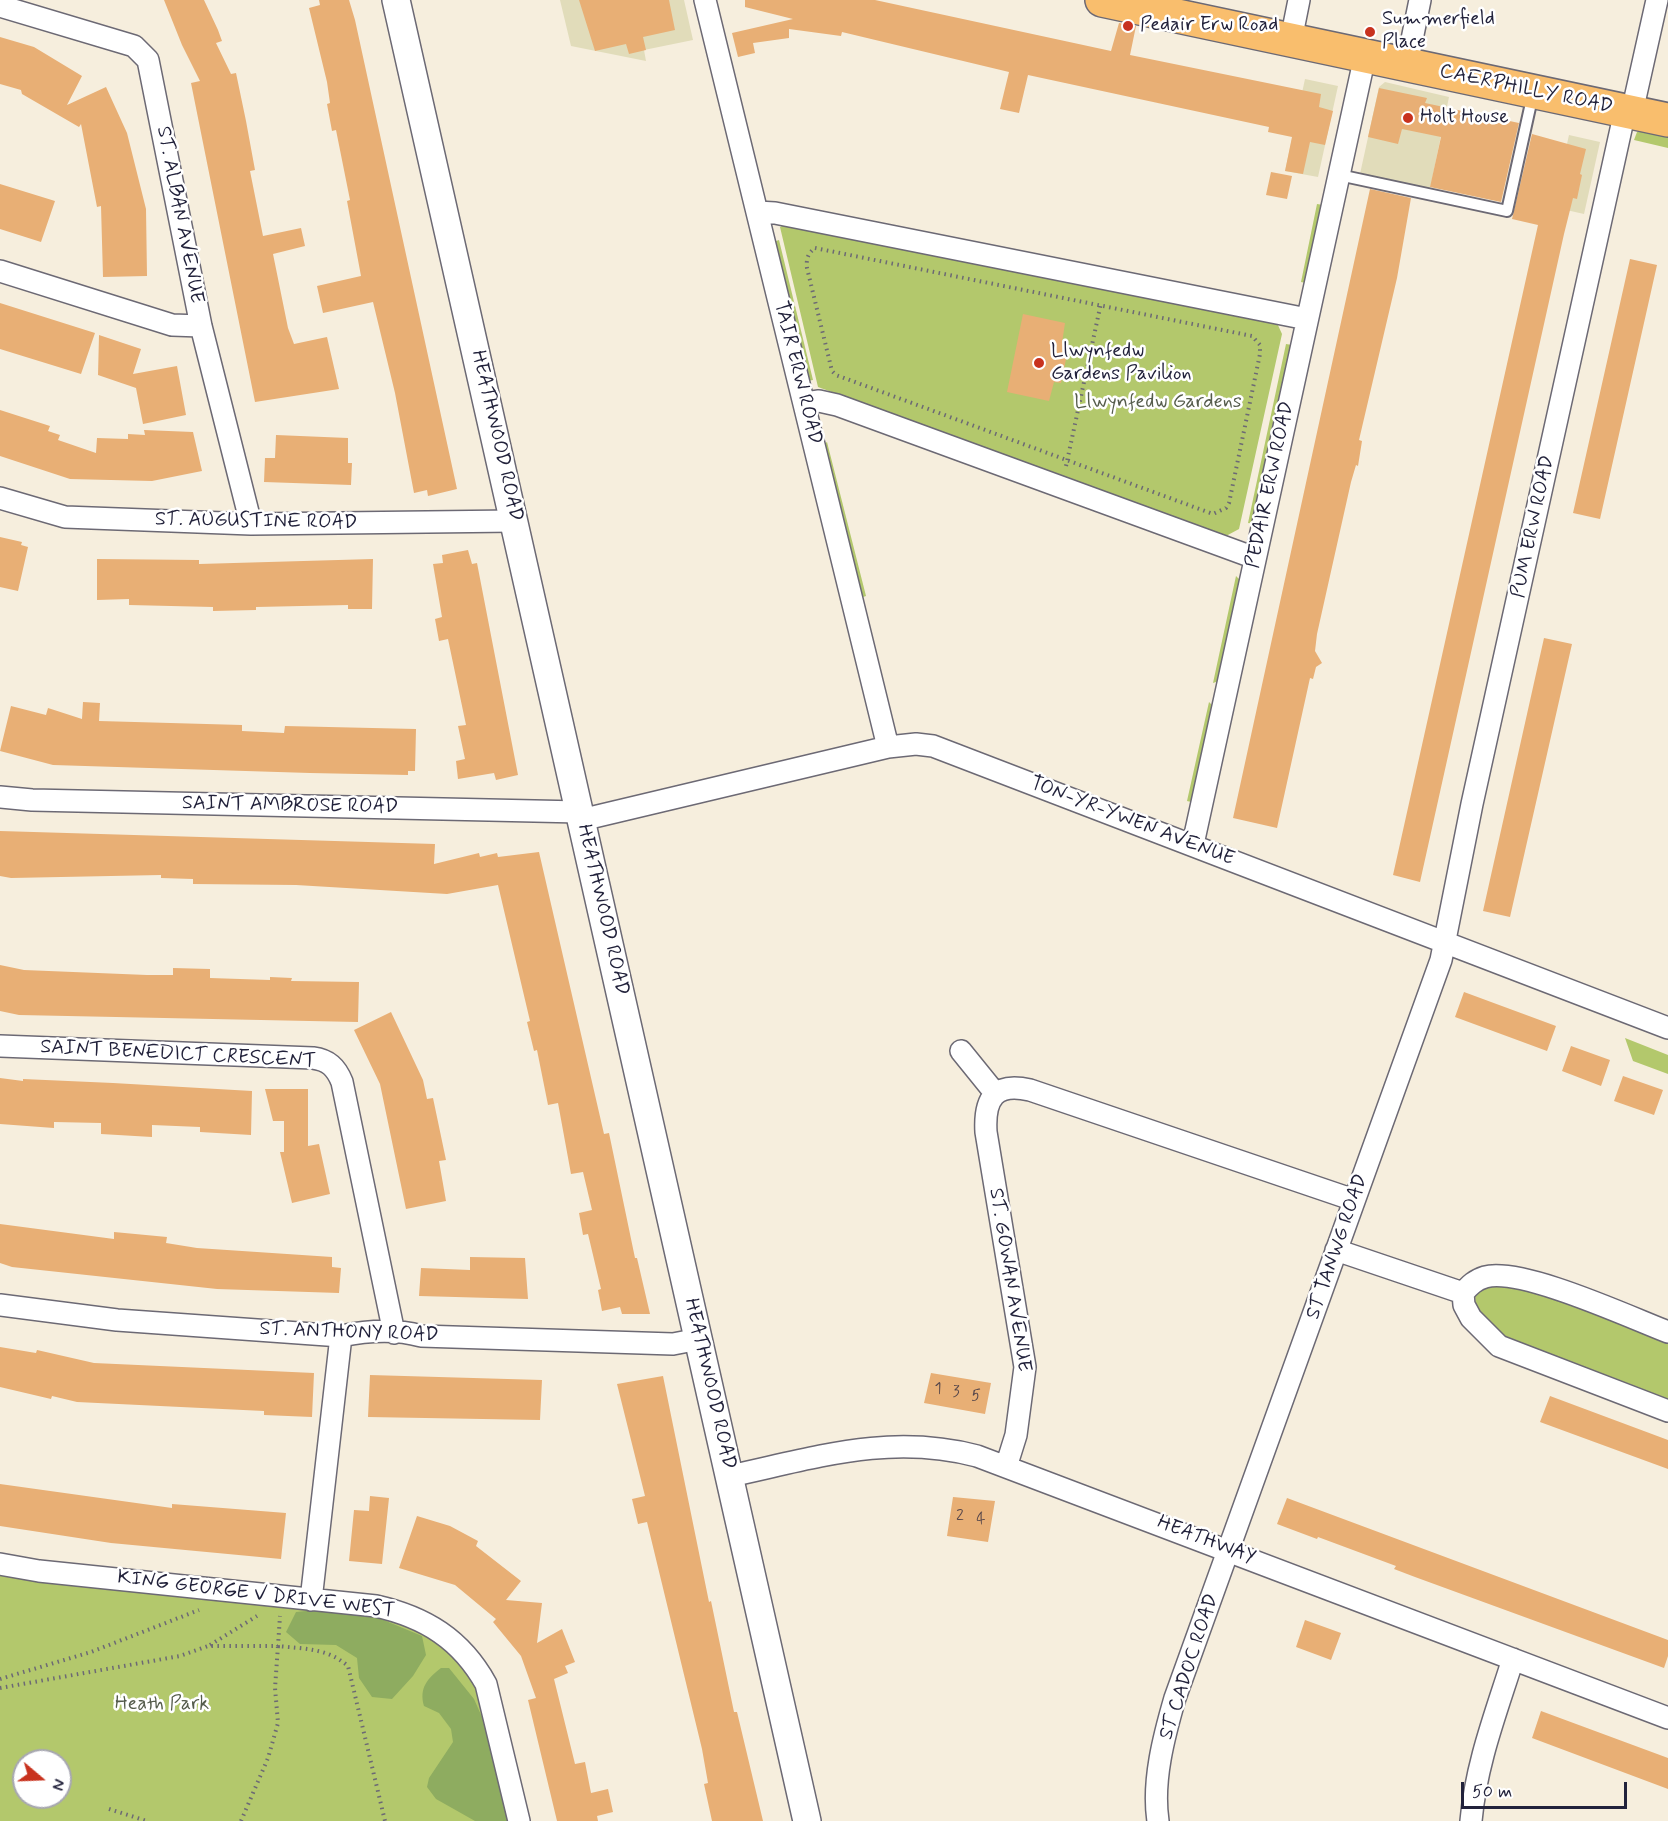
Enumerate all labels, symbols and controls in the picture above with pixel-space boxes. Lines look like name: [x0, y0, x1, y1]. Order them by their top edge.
place label: Summerfield Place: [1382, 8, 1495, 55]
place label: Pedair Erw Road: [1140, 14, 1278, 38]
marker: Pedair Erw Road: [1121, 19, 1135, 33]
marker: Summerfield Place: [1363, 25, 1377, 39]
street label: CAERPHILLY ROAD: [1437, 60, 1615, 120]
place label: Holt House: [1420, 106, 1509, 130]
marker: Holt House: [1401, 111, 1415, 125]
street label: ST. ALBAN AVENUE: [150, 124, 208, 306]
street label: TAIR ERW ROAD: [768, 299, 826, 447]
place label: Llwynfedw Gardens Pavilion: [1051, 340, 1192, 387]
street label: HEATHWOOD ROAD: [465, 348, 527, 524]
marker: Llwynfedw Gardens Pavilion: [1032, 356, 1046, 370]
park label: Llwynfedw Gardens: [1074, 391, 1242, 415]
street label: PEDAIR ERW ROAD: [1242, 399, 1300, 571]
street label: PUM ERW ROAD: [1507, 454, 1561, 600]
street label: ST. AUGUSTINE ROAD: [155, 508, 357, 536]
street label: TON-YR-YWEN AVENUE: [1026, 772, 1238, 872]
street label: SAINT AMBROSE ROAD: [182, 792, 398, 820]
street label: HEATHWOOD ROAD: [571, 822, 633, 998]
street label: SAINT BENEDICT CRESCENT: [40, 1036, 316, 1074]
street label: ST TANWG ROAD: [1302, 1171, 1374, 1323]
street label: ST. GOWAN AVENUE: [983, 1186, 1035, 1374]
street label: HEATHWOOD ROAD: [678, 1296, 740, 1472]
street label: ST. ANTHONY ROAD: [259, 1318, 439, 1348]
house number: 1: [934, 1380, 942, 1400]
house number: 3: [952, 1383, 960, 1403]
house number: 5: [971, 1387, 981, 1407]
house number: 2: [956, 1507, 964, 1527]
house number: 4: [976, 1510, 986, 1530]
street label: HEATHWAY: [1153, 1511, 1259, 1571]
street label: KING GEORGE V DRIVE WEST: [116, 1566, 396, 1624]
street label: ST CADOC ROAD: [1155, 1591, 1225, 1743]
park label: Heath Park: [115, 1693, 209, 1717]
north arrow: [12, 1749, 72, 1809]
scale bar: [1464, 1770, 1630, 1808]
text: N: [46, 1776, 69, 1793]
text: 50 m: [1472, 1780, 1512, 1804]

